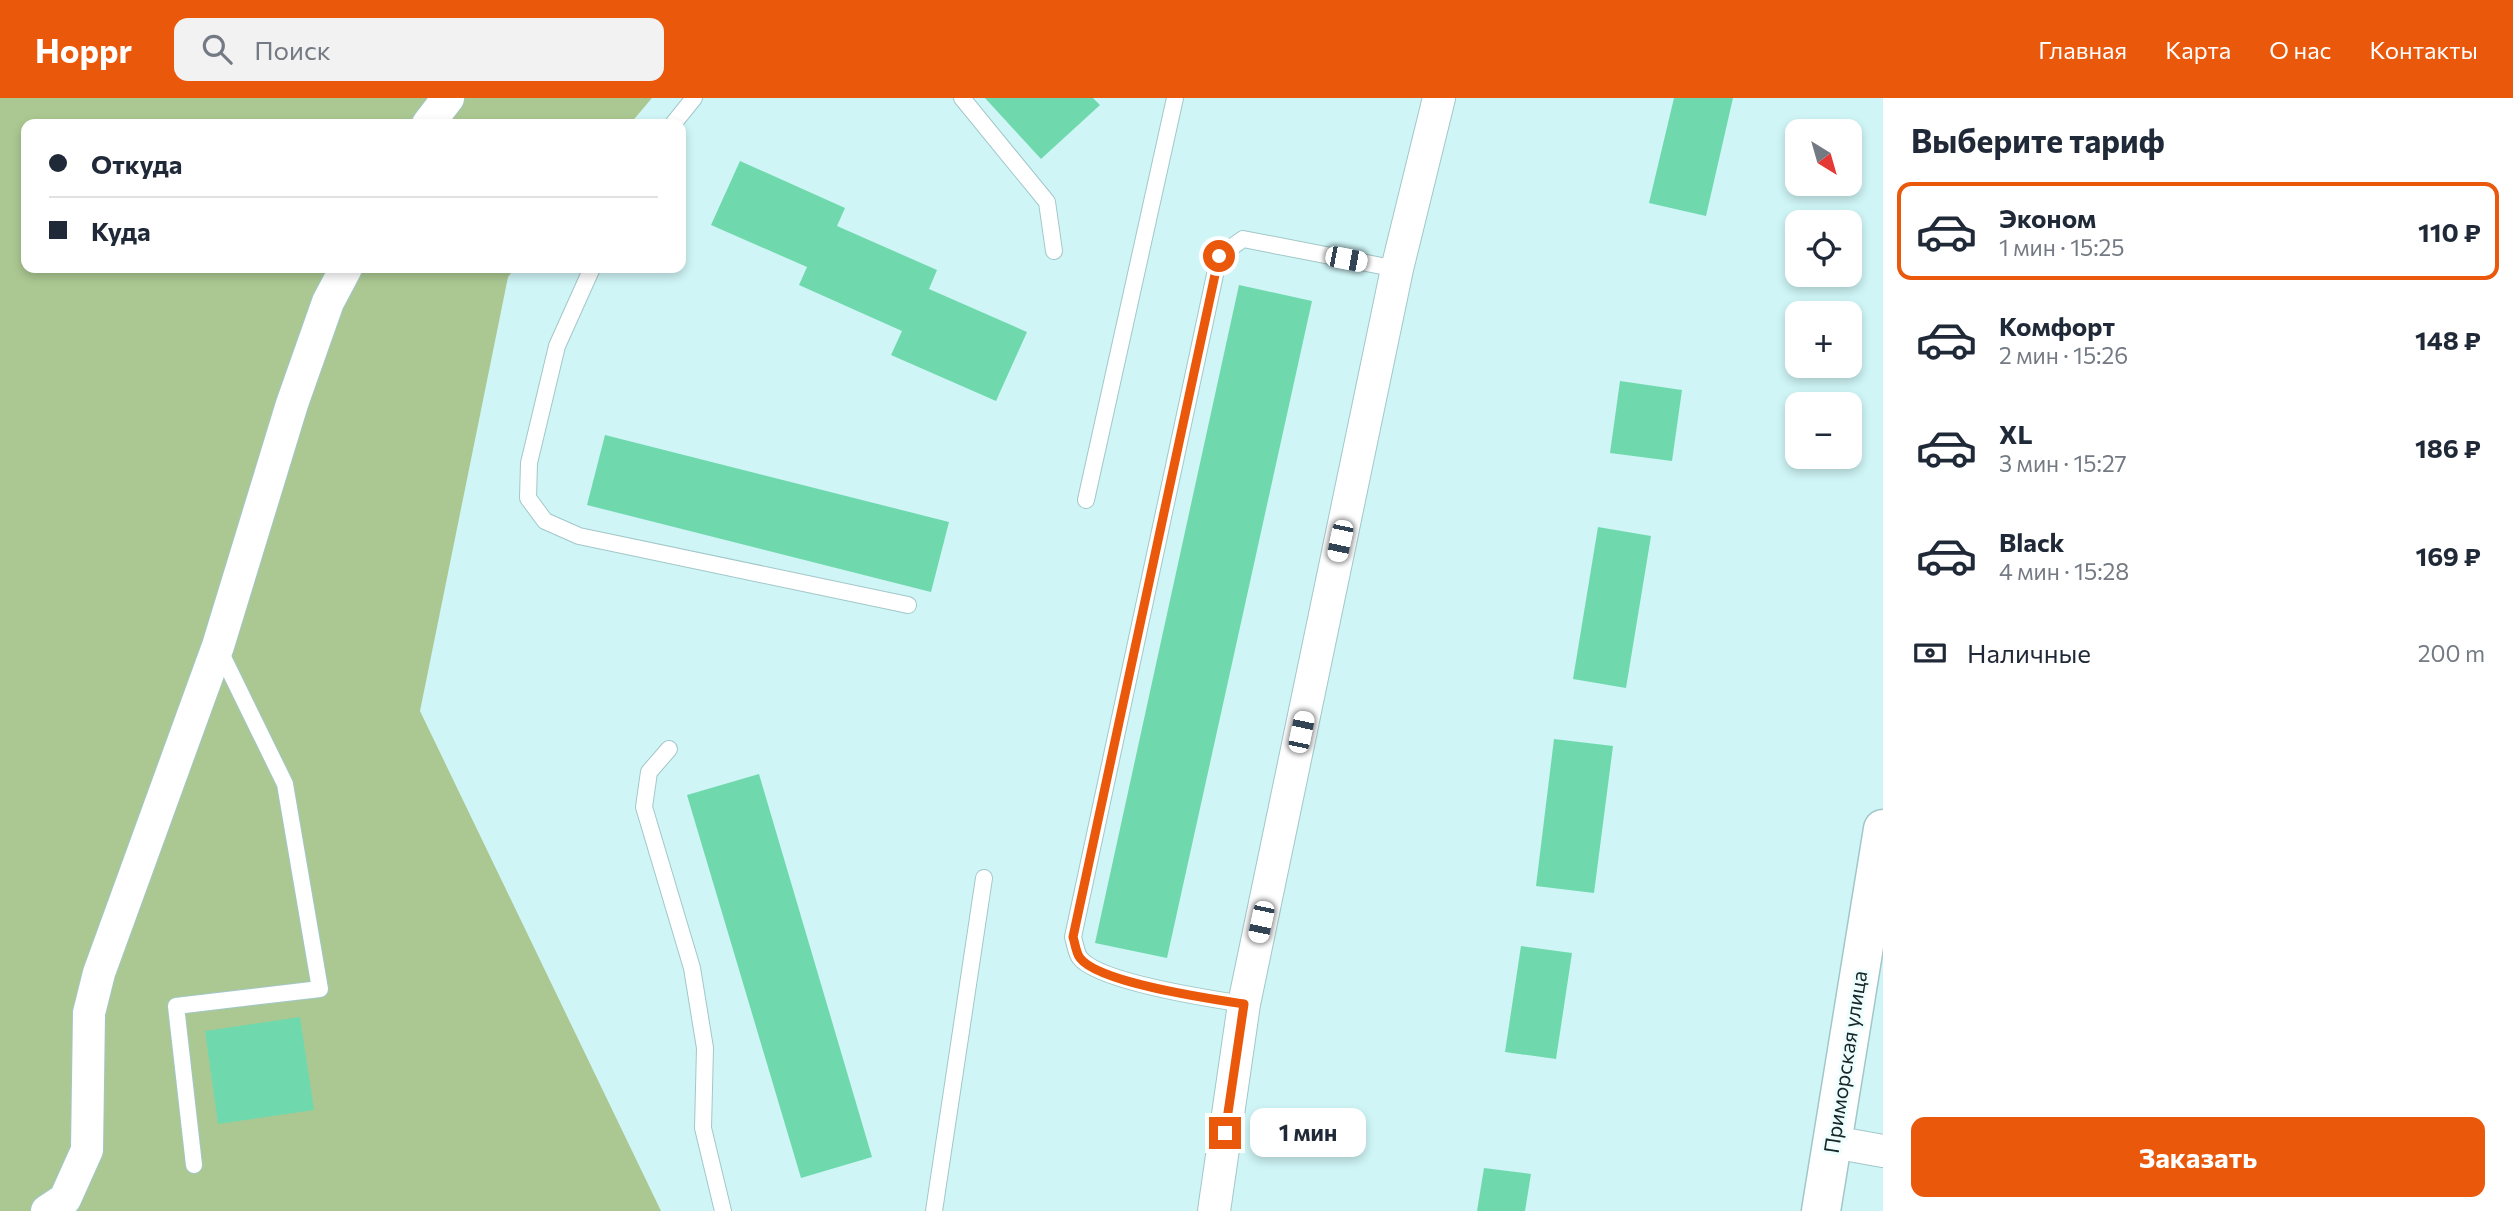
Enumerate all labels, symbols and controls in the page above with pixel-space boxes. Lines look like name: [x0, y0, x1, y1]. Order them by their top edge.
search box: [174, 18, 664, 81]
text: Hoppr: [35, 29, 132, 70]
icon: search: [198, 30, 236, 68]
text: Поиск: [254, 34, 331, 65]
text: Главная: [2038, 35, 2127, 64]
text: Карта: [2165, 35, 2231, 64]
text: О нас: [2269, 35, 2331, 64]
text: Контакты: [2369, 35, 2478, 64]
north arrow: [1785, 119, 1862, 196]
map controls: [1785, 119, 1862, 469]
text: Выберите тариф: [1911, 120, 2165, 160]
text: Откуда: [91, 148, 182, 179]
icon: car: [1915, 200, 1978, 263]
text: Эконом: [1999, 202, 2096, 233]
button: locate: [1785, 210, 1862, 287]
text: Куда: [91, 215, 151, 246]
text: 110 ₽: [2418, 216, 2481, 247]
text: 1 мин · 15:25: [1999, 233, 2125, 261]
route start: [1203, 240, 1235, 272]
car: [1324, 245, 1369, 273]
button: +: [1785, 301, 1862, 378]
icon: car: [1915, 308, 1978, 371]
text: Комфорт: [1999, 310, 2115, 341]
text: 148 ₽: [2415, 324, 2481, 355]
text: 2 мин · 15:26: [1999, 341, 2128, 369]
button: −: [1785, 392, 1862, 469]
icon: car: [1915, 416, 1978, 479]
text: XL: [1999, 418, 2033, 449]
text: 186 ₽: [2415, 432, 2481, 463]
text: 3 мин · 15:27: [1999, 449, 2127, 477]
car: [1326, 518, 1355, 564]
icon: car: [1915, 524, 1978, 587]
text: Black: [1999, 526, 2065, 557]
text: 169 ₽: [2415, 540, 2481, 571]
text: 4 мин · 15:28: [1999, 557, 2129, 585]
icon: cash: [1911, 634, 1949, 672]
text: Наличные: [1967, 637, 2091, 668]
text: 200 m: [2418, 639, 2485, 667]
car: [1287, 709, 1316, 755]
car: [1247, 899, 1276, 945]
street label: Приморская улица: [1818, 969, 1871, 1155]
callout: 1 мин: [1250, 1108, 1365, 1158]
route end: [1209, 1117, 1241, 1149]
button: Заказать: [1911, 1117, 2485, 1197]
text: 1 мин: [1279, 1118, 1337, 1146]

